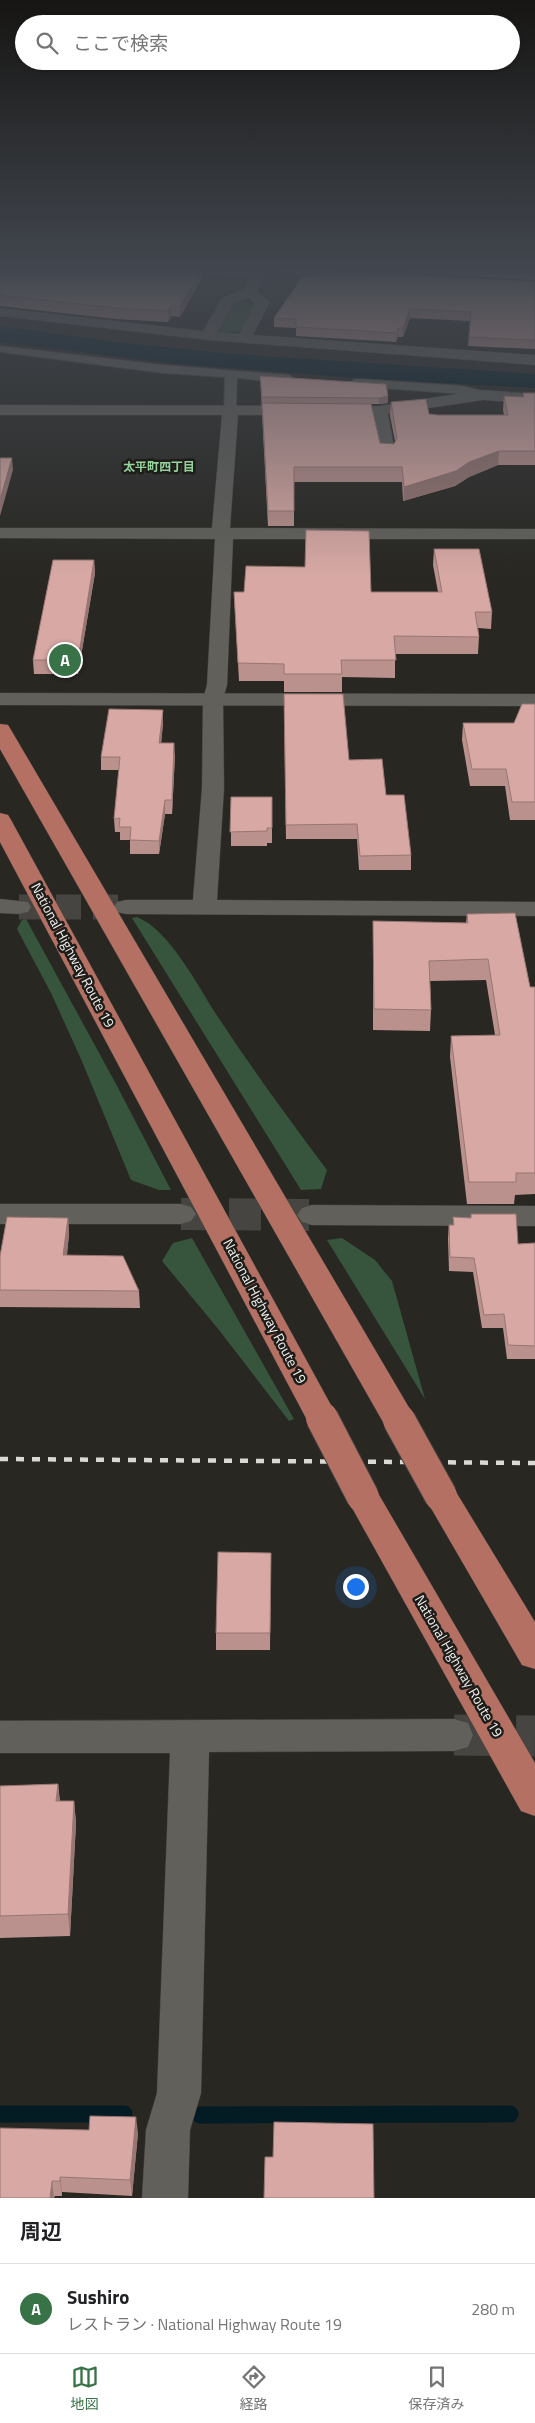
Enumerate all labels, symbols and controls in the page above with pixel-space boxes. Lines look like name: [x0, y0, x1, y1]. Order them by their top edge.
search box: [15, 15, 520, 70]
text: ここで検索: [73, 28, 168, 57]
icon: search: [33, 29, 61, 57]
district label: 太平町四丁目: [123, 457, 195, 476]
pin: A: [49, 641, 81, 679]
street label: National Highway Route 19: [26, 879, 121, 1031]
street label: National Highway Route 19: [218, 1235, 313, 1387]
your location: [343, 1574, 369, 1600]
street label: National Highway Route 19: [410, 1591, 509, 1741]
text: 周辺: [20, 2215, 62, 2247]
text: Sushiro: [67, 2282, 129, 2311]
text: A: [31, 2297, 41, 2321]
text: 280 m: [471, 2297, 515, 2321]
text: レストラン · National Highway Route 19: [67, 2312, 342, 2336]
tab: 地図: [71, 2363, 99, 2414]
tab: 経路: [240, 2363, 268, 2414]
tab: 保存済み: [409, 2363, 465, 2414]

